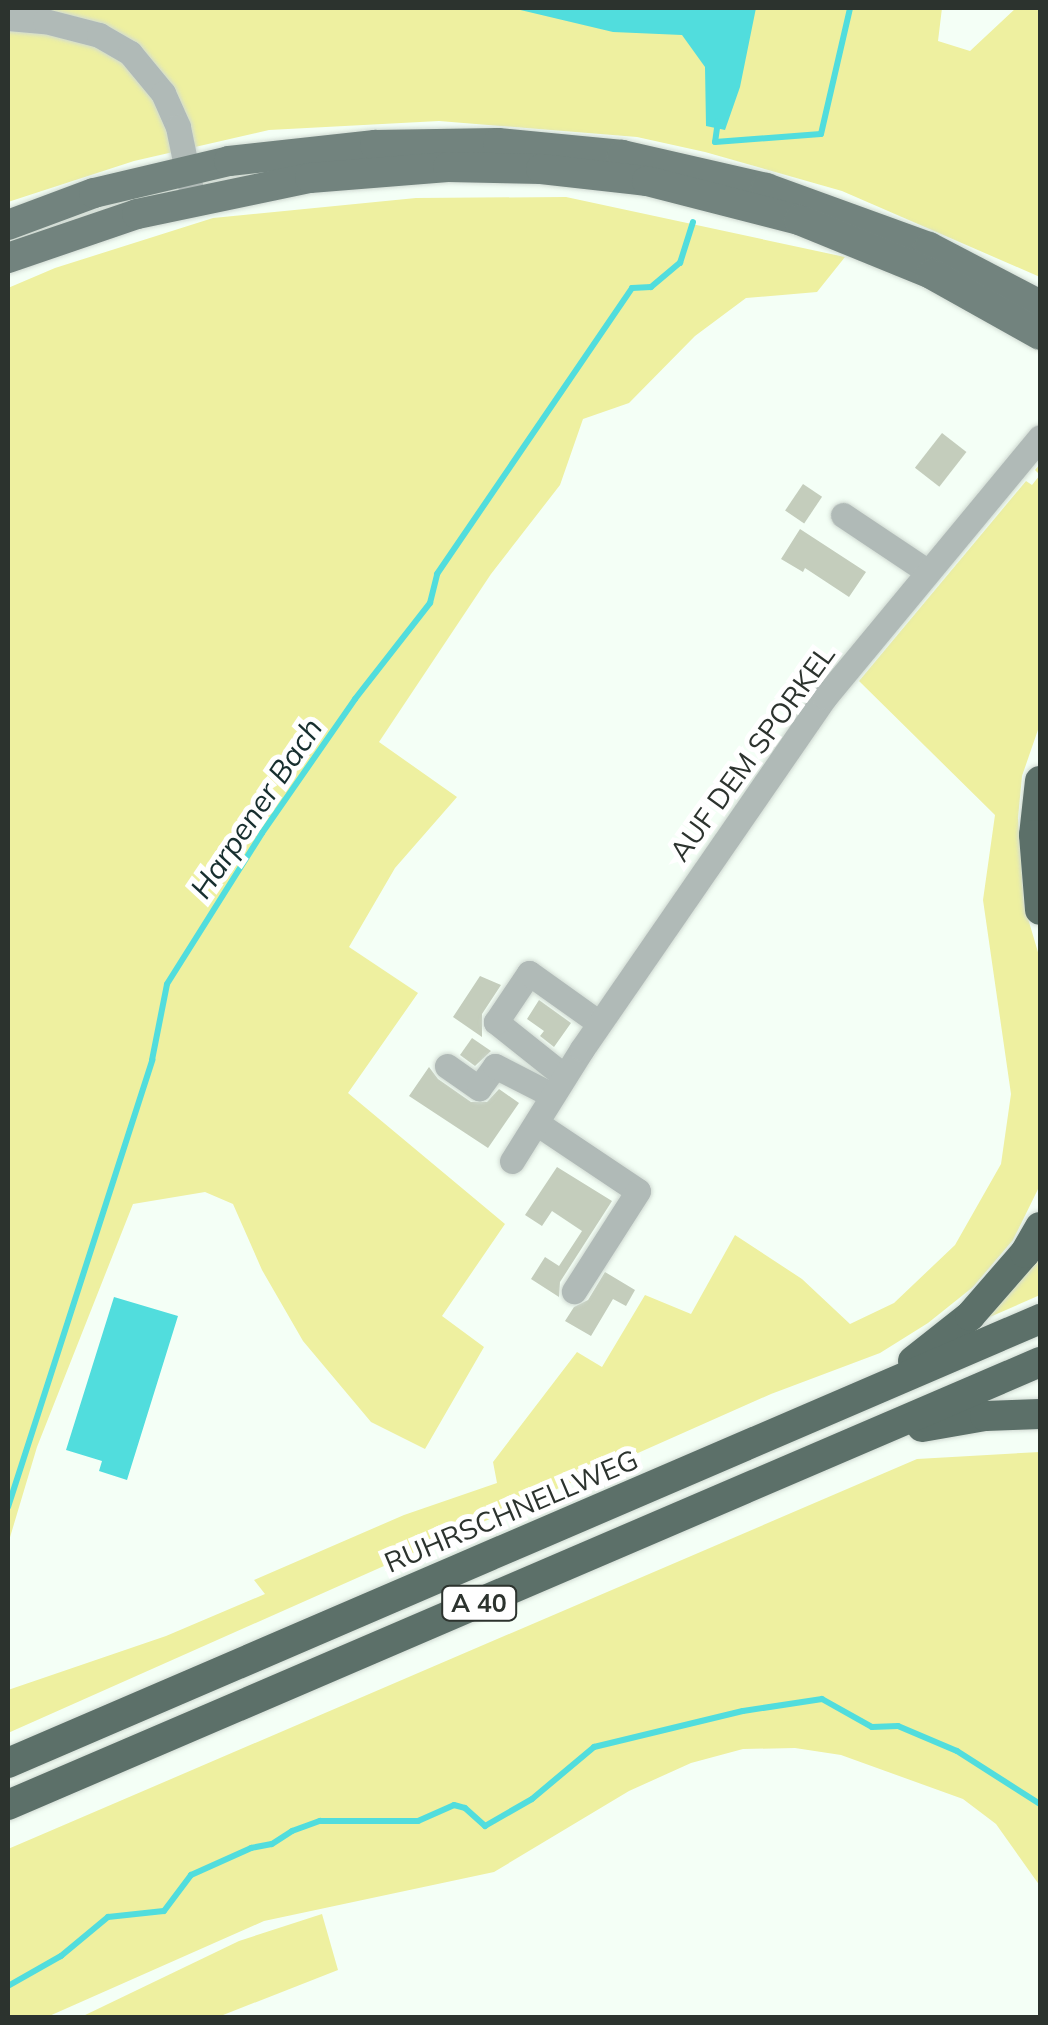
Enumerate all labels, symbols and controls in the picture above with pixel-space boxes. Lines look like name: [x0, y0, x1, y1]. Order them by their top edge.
street label: AUF DEM SPORKEL: [662, 639, 842, 867]
water label: Harpener Bach: [182, 711, 330, 905]
street label: RUHRSCHNELLWEG: [379, 1442, 643, 1580]
road number: A 40: [439, 1583, 519, 1623]

